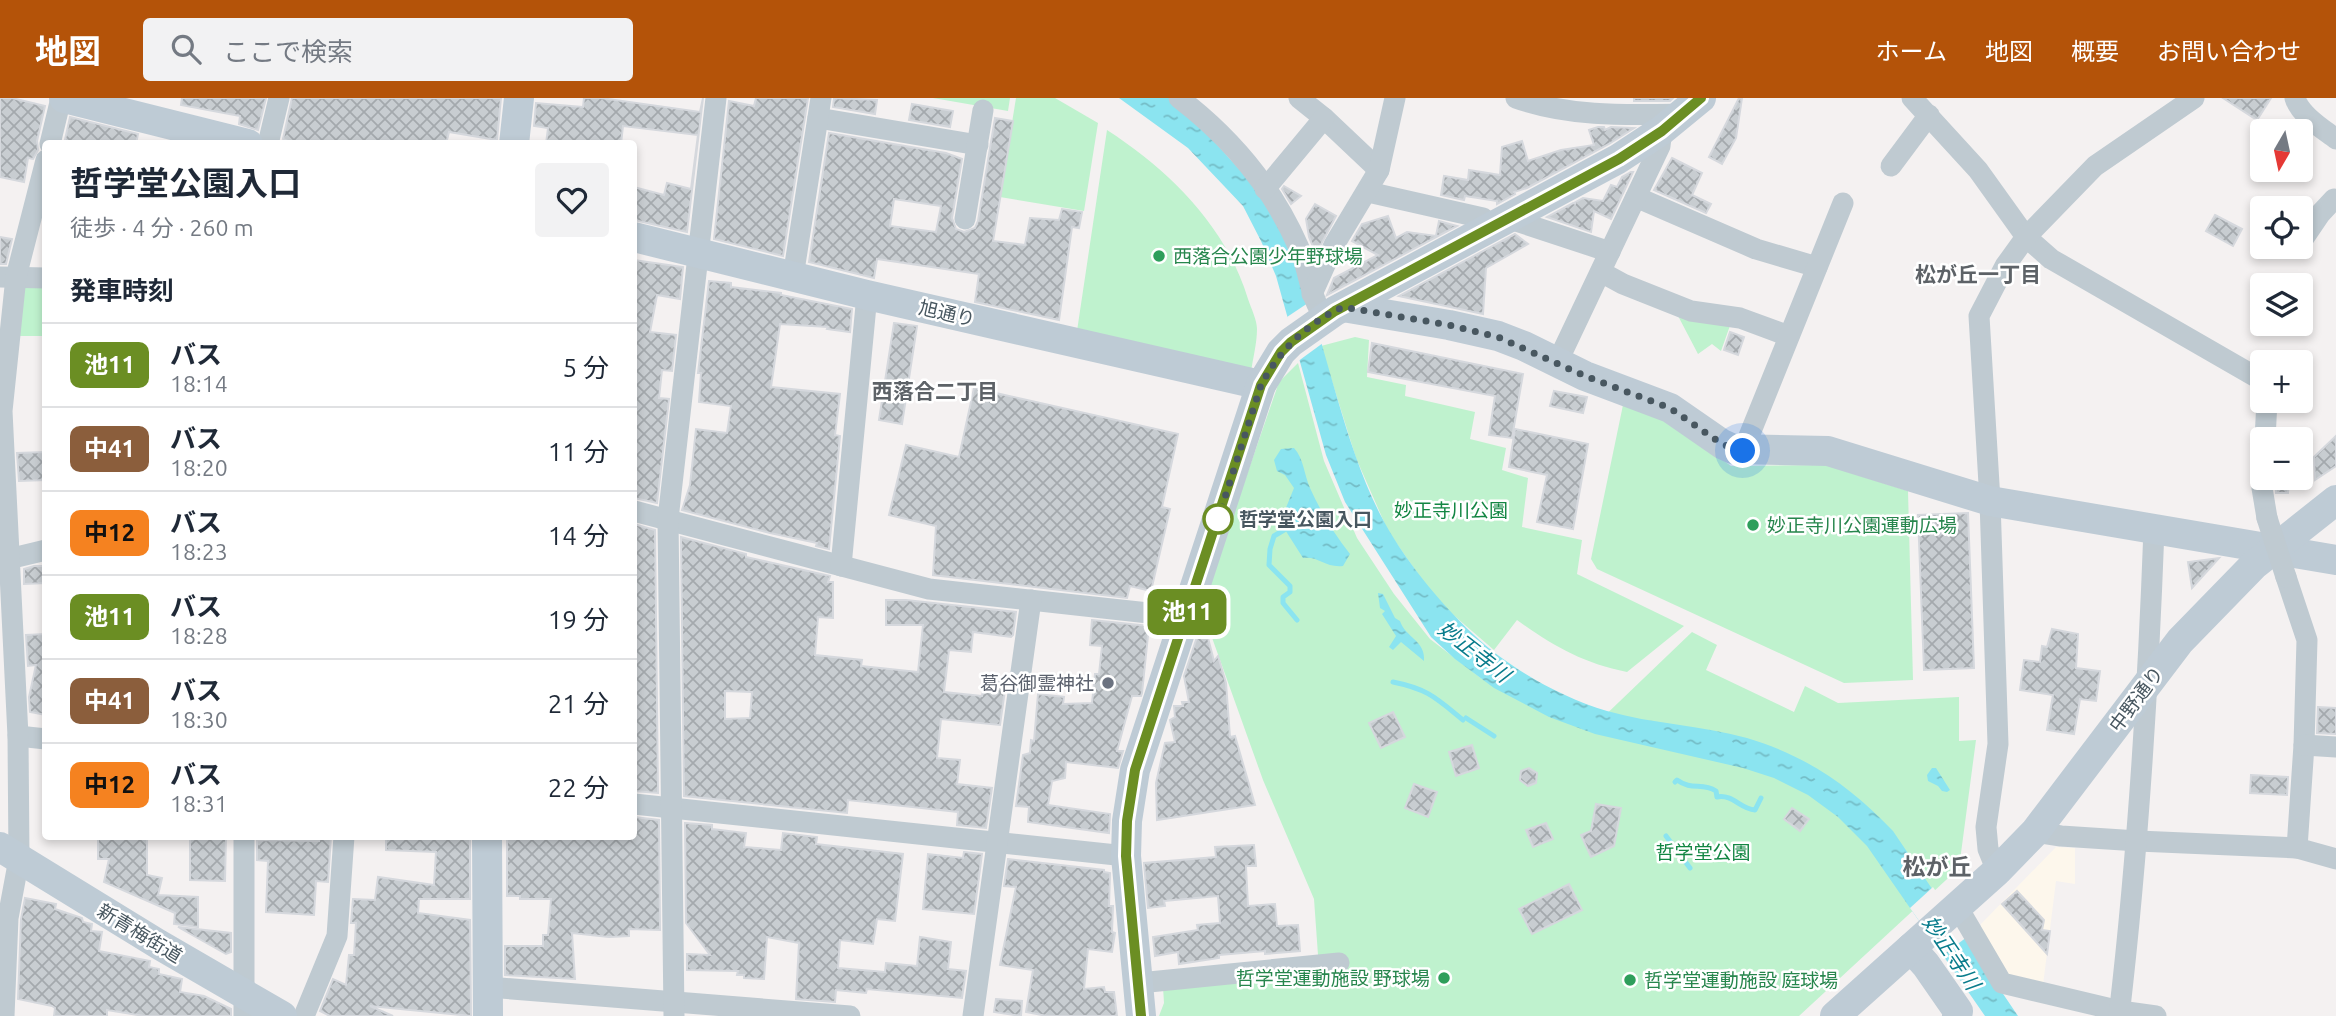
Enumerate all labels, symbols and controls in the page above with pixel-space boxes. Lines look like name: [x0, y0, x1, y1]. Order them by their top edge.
search box: [143, 18, 633, 81]
icon: search: [167, 30, 205, 68]
text: 地図: [35, 32, 101, 69]
text: ここで検索: [223, 37, 353, 66]
text: ホーム: [1876, 38, 1947, 65]
text: 地図: [1985, 38, 2033, 65]
text: 概要: [2071, 38, 2119, 65]
text: お問い合わせ: [2157, 38, 2301, 65]
north arrow: [2250, 119, 2314, 182]
map controls: [2250, 119, 2313, 490]
button: heart: [535, 163, 609, 237]
text: 哲学堂公園入口: [70, 164, 301, 201]
button: locate: [2250, 196, 2313, 259]
text: 徒歩 · 4 分 · 260 m: [70, 215, 254, 240]
place label: 西落合公園少年野球場: [1173, 245, 1363, 267]
marker: 西落合公園少年野球場: [1151, 248, 1167, 264]
district label: 松が丘一丁目: [1915, 262, 2041, 286]
button: layers: [2250, 273, 2313, 336]
text: 発車時刻: [70, 276, 174, 305]
street label: 旭通り: [917, 296, 977, 330]
text: バス: [170, 340, 222, 369]
button: +: [2250, 350, 2313, 413]
text: 池11: [84, 351, 135, 378]
text: 5 分: [562, 353, 609, 382]
text: 18:14: [170, 371, 228, 396]
district label: 西落合二丁目: [872, 379, 998, 403]
text: バス: [170, 424, 222, 453]
button: −: [2250, 427, 2313, 490]
your location: [1725, 433, 1760, 468]
text: 中41: [84, 435, 135, 462]
text: 11 分: [548, 437, 609, 466]
text: 18:20: [170, 455, 228, 480]
park label: 妙正寺川公園: [1394, 499, 1508, 521]
marker: 哲学堂公園入口: [1203, 504, 1233, 534]
text: バス: [170, 508, 222, 537]
place label: 哲学堂公園入口: [1239, 508, 1372, 530]
place label: 妙正寺川公園運動広場: [1767, 514, 1957, 536]
marker: 妙正寺川公園運動広場: [1745, 517, 1761, 533]
text: 中12: [84, 519, 135, 546]
text: 14 分: [548, 521, 609, 550]
text: 18:23: [170, 539, 228, 564]
line badge: 池11: [1147, 589, 1227, 635]
text: バス: [170, 592, 222, 621]
text: 池11: [1161, 598, 1213, 625]
text: 池11: [84, 603, 135, 630]
text: 19 分: [548, 605, 609, 634]
water label: 妙正寺川: [1434, 616, 1517, 688]
text: 18:28: [170, 623, 228, 648]
street label: 中野通り: [2104, 662, 2168, 736]
place label: 葛谷御霊神社: [980, 672, 1094, 694]
marker: 葛谷御霊神社: [1100, 675, 1116, 691]
text: バス: [170, 676, 222, 705]
text: 中41: [84, 687, 135, 714]
text: 21 分: [548, 689, 609, 718]
text: 18:30: [170, 707, 228, 732]
text: バス: [170, 760, 222, 789]
text: 中12: [84, 771, 135, 798]
text: 22 分: [548, 773, 609, 802]
text: 18:31: [170, 791, 228, 816]
park label: 哲学堂公園: [1655, 841, 1751, 863]
district label: 松が丘: [1903, 854, 1972, 879]
street label: 新青梅街道: [94, 899, 186, 967]
water label: 妙正寺川: [1918, 911, 1986, 996]
place label: 哲学堂運動施設 野球場: [1236, 967, 1430, 989]
place label: 哲学堂運動施設 庭球場: [1644, 969, 1838, 991]
marker: 哲学堂運動施設 野球場: [1436, 970, 1452, 986]
marker: 哲学堂運動施設 庭球場: [1622, 972, 1638, 988]

